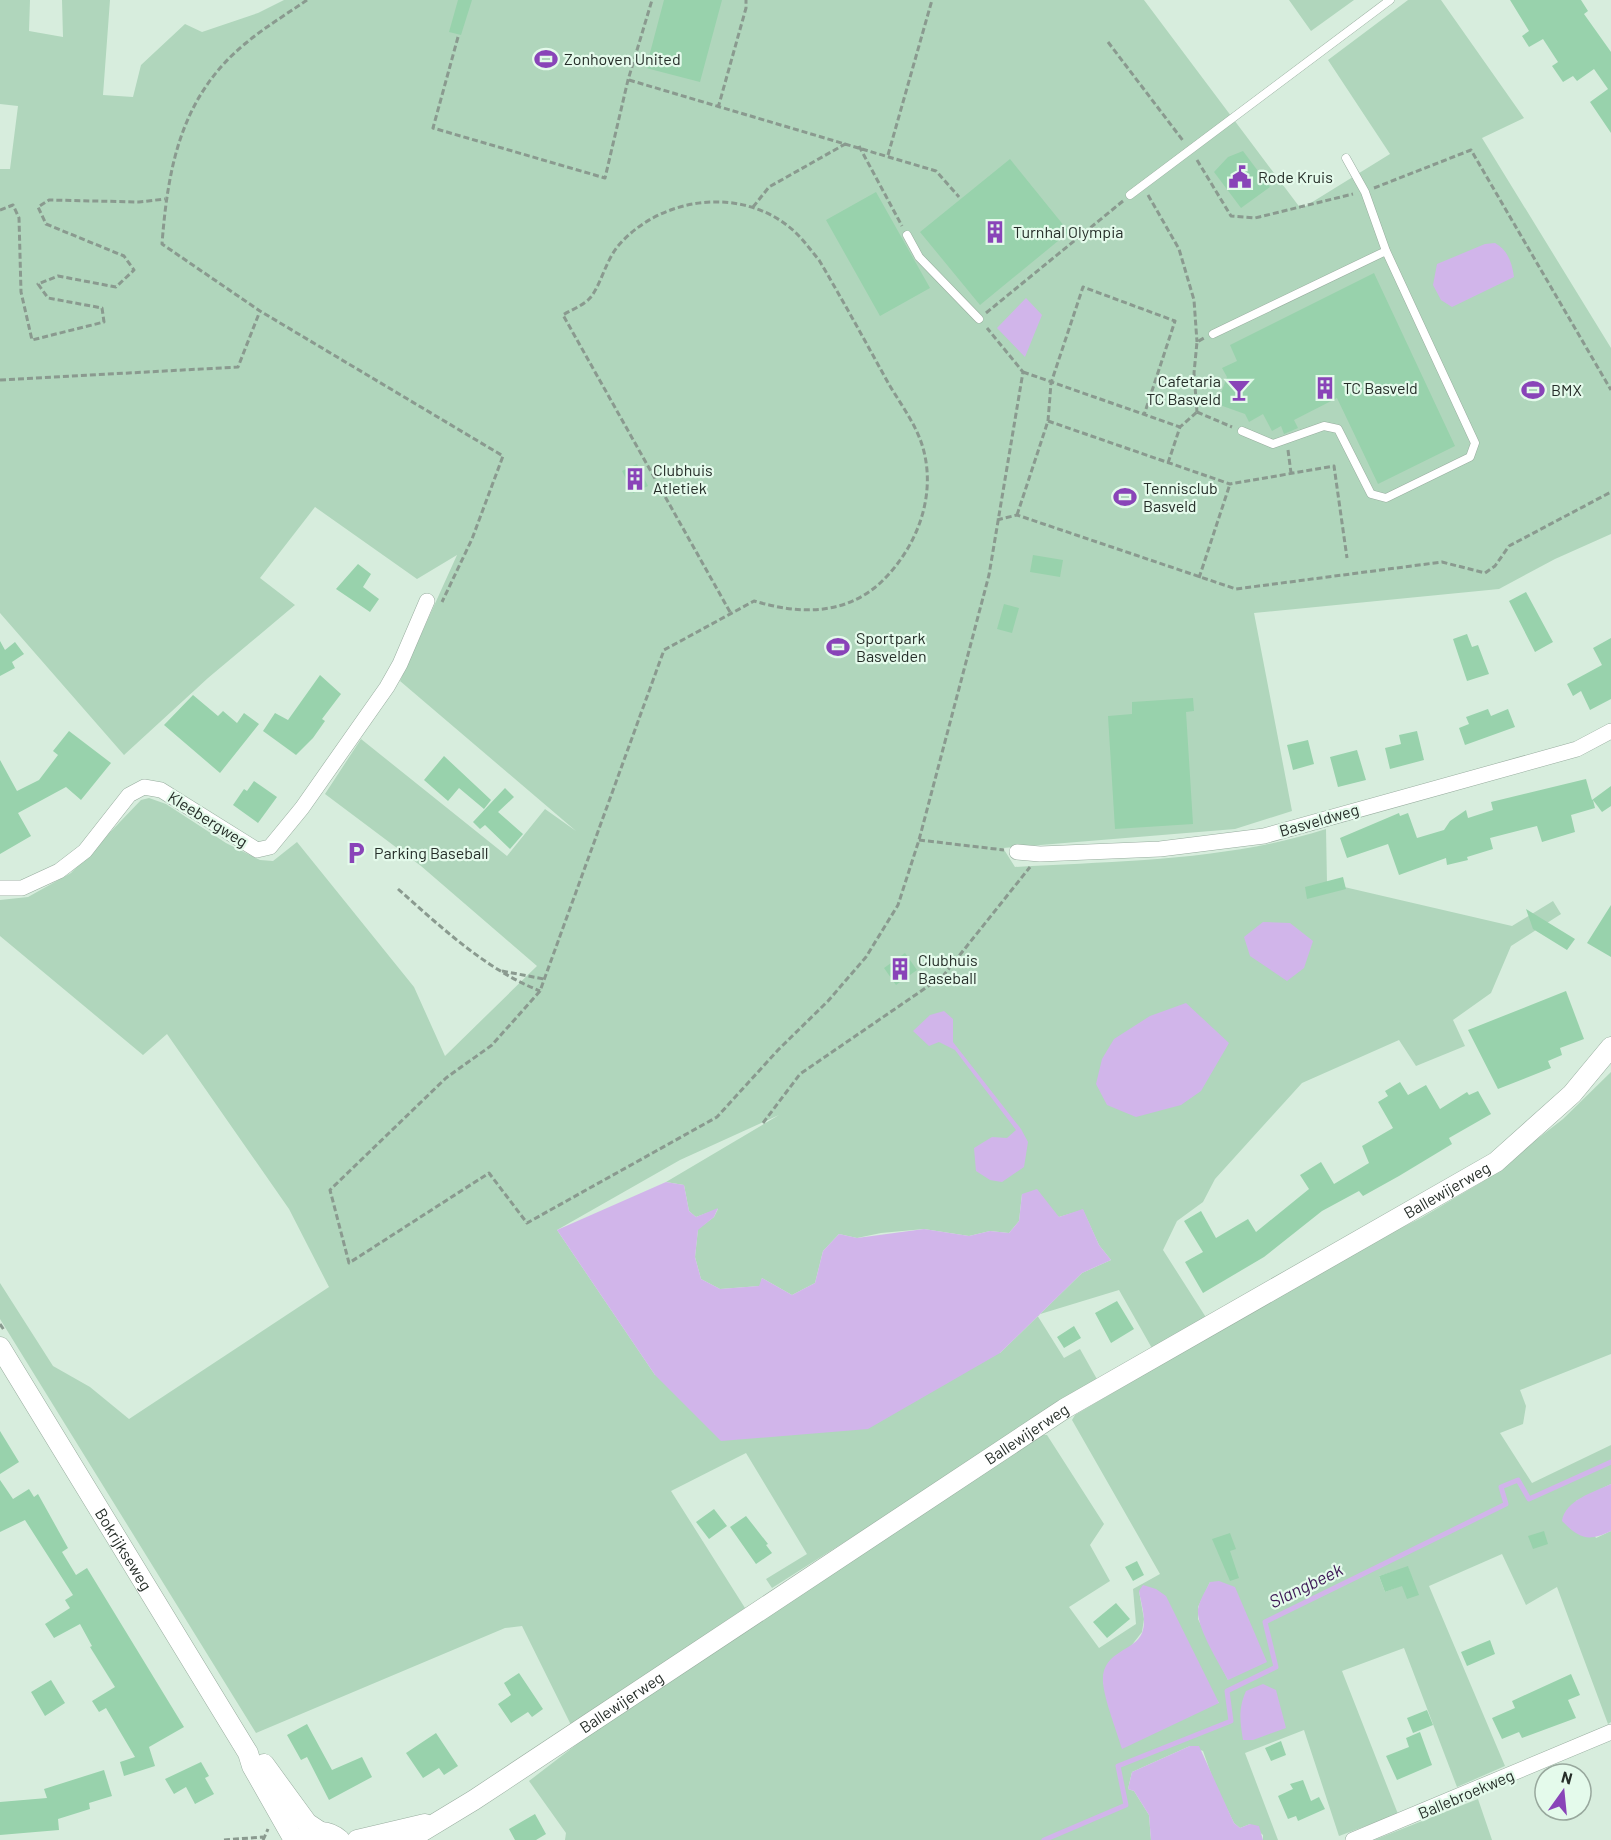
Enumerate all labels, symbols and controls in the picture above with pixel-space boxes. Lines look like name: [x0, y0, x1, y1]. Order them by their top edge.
sports icon: Zonhoven United: [533, 46, 559, 72]
place label: Zonhoven United: [564, 49, 681, 68]
public building icon: Rode Kruis: [1227, 164, 1253, 190]
place label: Rode Kruis: [1258, 167, 1333, 186]
building icon: Turnhal Olympia: [982, 219, 1008, 245]
place label: Turnhal Olympia: [1013, 222, 1123, 241]
place label: Cafetaria TC Basveld: [1146, 371, 1221, 408]
building icon: TC Basveld: [1312, 375, 1338, 401]
bar icon: Cafetaria TC Basveld: [1226, 377, 1252, 403]
sports icon: BMX: [1520, 377, 1546, 403]
place label: TC Basveld: [1343, 378, 1418, 397]
place label: BMX: [1551, 380, 1582, 399]
place label: Clubhuis Atletiek: [653, 460, 713, 497]
building icon: Clubhuis Atletiek: [622, 466, 648, 492]
place label: Tennisclub Basveld: [1143, 478, 1218, 515]
sports icon: Tennisclub Basveld: [1112, 484, 1138, 510]
place label: Sportpark Basvelden: [856, 628, 927, 665]
sports icon: Sportpark Basvelden: [825, 634, 851, 660]
street label: Kleebergweg: [165, 787, 252, 851]
street label: Basveldweg: [1277, 799, 1361, 840]
parking icon: Parking Baseball: [343, 840, 369, 866]
place label: Parking Baseball: [374, 843, 489, 862]
place label: Clubhuis Baseball: [918, 950, 978, 987]
building icon: Clubhuis Baseball: [887, 956, 913, 982]
street label: Ballewijerweg: [1400, 1157, 1493, 1222]
street label: Ballewijerweg: [981, 1399, 1072, 1468]
street label: Bokrijkseweg: [92, 1504, 156, 1594]
water label: Slangbeek: [1265, 1558, 1346, 1612]
street label: Ballewijerweg: [576, 1667, 667, 1736]
north arrow: [1533, 1762, 1593, 1822]
street label: Ballebroekweg: [1415, 1765, 1517, 1822]
text: N: [1559, 1766, 1575, 1788]

